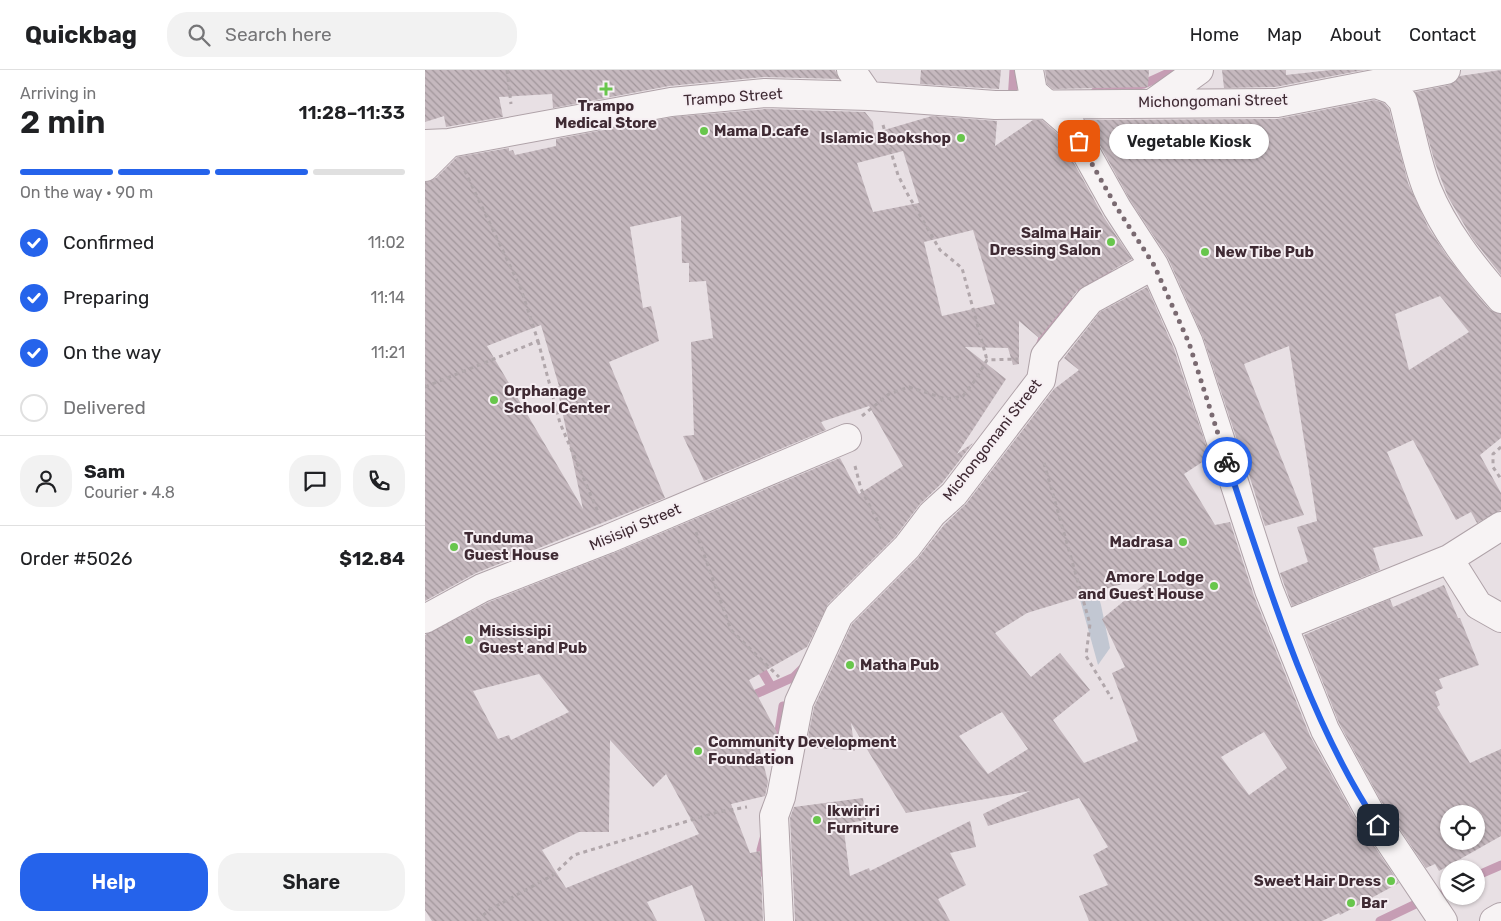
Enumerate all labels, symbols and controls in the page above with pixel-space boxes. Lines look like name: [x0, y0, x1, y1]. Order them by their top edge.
search box: [167, 12, 517, 57]
text: Quickbag: [25, 21, 137, 49]
icon: search: [185, 21, 213, 49]
text: Search here: [225, 23, 332, 46]
text: Home: [1190, 24, 1239, 46]
text: Map: [1267, 24, 1302, 46]
text: About: [1330, 24, 1381, 46]
text: Contact: [1409, 24, 1476, 46]
marker: Trampo Medical Store: [600, 83, 612, 95]
text: Arriving in: [20, 84, 96, 103]
street label: Trampo Street: [683, 85, 783, 109]
street label: Michongomani Street: [1138, 91, 1288, 111]
place label: Trampo Medical Store: [555, 97, 657, 132]
text: 11:28–11:33: [298, 101, 405, 124]
text: 2 min: [20, 103, 105, 141]
pin: [1058, 120, 1100, 162]
place label: Mama D.cafe: [714, 122, 809, 140]
callout: Vegetable Kiosk: [1109, 124, 1269, 158]
marker: Mama D.cafe: [698, 125, 710, 137]
icon: bag: [1065, 127, 1093, 155]
place label: Islamic Bookshop: [820, 129, 951, 147]
marker: Islamic Bookshop: [955, 132, 967, 144]
text: Vegetable Kiosk: [1127, 132, 1251, 151]
text: On the way · 90 m: [20, 183, 153, 202]
place label: Salma Hair Dressing Salon: [989, 224, 1101, 259]
icon: check: [20, 229, 48, 257]
text: Confirmed: [63, 231, 154, 254]
text: 11:02: [368, 233, 405, 252]
marker: Salma Hair Dressing Salon: [1105, 236, 1117, 248]
place label: New Tibe Pub: [1215, 243, 1314, 261]
marker: New Tibe Pub: [1199, 246, 1211, 258]
icon: check: [20, 284, 48, 312]
text: Preparing: [63, 286, 149, 309]
text: 11:14: [370, 288, 405, 307]
icon: check: [20, 339, 48, 367]
text: On the way: [63, 341, 161, 364]
text: 11:21: [371, 343, 405, 362]
street label: Michongomani Street: [939, 375, 1045, 504]
place label: Orphanage School Center: [504, 382, 610, 417]
marker: Orphanage School Center: [488, 394, 500, 406]
text: Delivered: [63, 396, 146, 419]
courier: [1202, 437, 1252, 487]
icon: bike: [1213, 448, 1241, 476]
button: person: [20, 455, 72, 507]
button: chat: [289, 455, 341, 507]
button: phone: [353, 455, 405, 507]
text: Sam: [84, 460, 125, 483]
text: Courier · 4.8: [84, 483, 175, 502]
street label: Misisipi Street: [587, 500, 684, 554]
place label: Tunduma Guest House: [464, 529, 559, 564]
place label: Madrasa: [1110, 533, 1173, 551]
marker: Madrasa: [1177, 536, 1189, 548]
marker: Tunduma Guest House: [448, 541, 460, 553]
text: Order #5026: [20, 547, 132, 570]
text: $12.84: [339, 547, 405, 570]
place label: Amore Lodge and Guest House: [1078, 568, 1204, 603]
marker: Amore Lodge and Guest House: [1208, 580, 1220, 592]
place label: Mississipi Guest and Pub: [479, 622, 587, 657]
marker: Mississipi Guest and Pub: [463, 634, 475, 646]
place label: Matha Pub: [860, 656, 939, 674]
marker: Matha Pub: [844, 659, 856, 671]
place label: Community Development Foundation: [708, 733, 897, 768]
marker: Community Development Foundation: [692, 745, 704, 757]
place label: Ikwiriri Furniture: [827, 802, 899, 837]
pin: [1357, 804, 1399, 846]
map controls: [1440, 805, 1485, 905]
button: locate: [1440, 805, 1485, 850]
icon: home: [1364, 811, 1392, 839]
marker: Ikwiriri Furniture: [811, 814, 823, 826]
button: Help: [20, 853, 208, 911]
button: Share: [218, 853, 405, 911]
button: layers: [1440, 860, 1485, 905]
place label: Sweet Hair Dress: [1254, 872, 1381, 890]
marker: Sweet Hair Dress: [1385, 875, 1397, 887]
place label: Bar: [1361, 894, 1387, 912]
marker: Bar: [1345, 897, 1357, 909]

